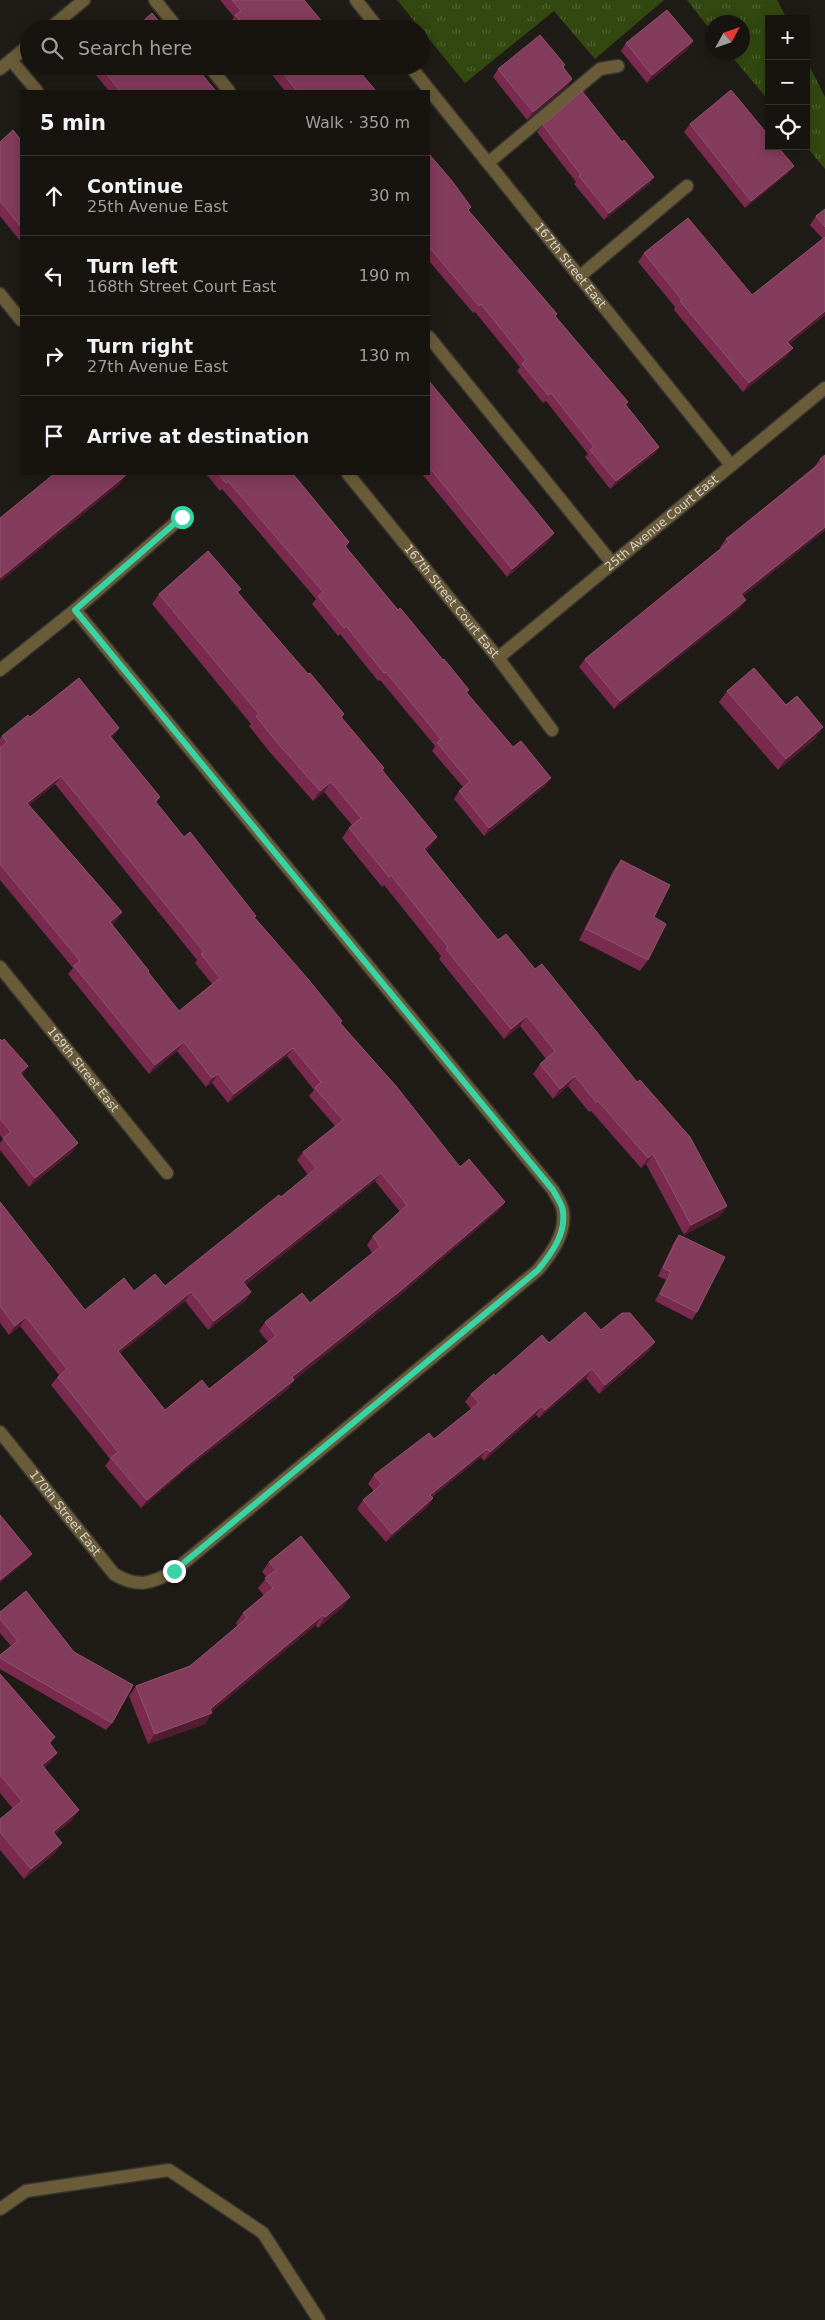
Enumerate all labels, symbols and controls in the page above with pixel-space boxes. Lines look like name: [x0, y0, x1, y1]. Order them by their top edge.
north arrow: [705, 15, 750, 60]
map controls: [765, 15, 810, 150]
button: +: [765, 15, 810, 60]
search box: [20, 20, 430, 75]
icon: search: [38, 34, 66, 62]
text: Search here: [78, 37, 192, 59]
button: −: [765, 60, 810, 105]
button: locate: [765, 105, 810, 150]
text: 5 min: [40, 111, 106, 135]
text: Walk · 350 m: [305, 113, 410, 132]
text: Continue: [87, 175, 183, 197]
icon: ahead: [40, 182, 68, 210]
text: 30 m: [369, 186, 410, 205]
text: 25th Avenue East: [87, 197, 228, 216]
street label: 167th Street East: [532, 220, 609, 311]
text: Turn left: [87, 255, 178, 277]
icon: left: [40, 262, 68, 290]
text: 190 m: [359, 266, 410, 285]
text: 168th Street Court East: [87, 277, 276, 296]
text: Turn right: [87, 335, 193, 357]
icon: right: [40, 342, 68, 370]
text: 130 m: [359, 346, 410, 365]
text: 27th Avenue East: [87, 357, 228, 376]
icon: arrive: [40, 422, 68, 450]
text: Arrive at destination: [87, 425, 309, 447]
street label: 25th Avenue Court East: [602, 472, 721, 574]
route start: [171, 506, 194, 529]
street label: 167th Street Court East: [401, 542, 502, 661]
street label: 169th Street East: [45, 1024, 122, 1115]
street label: 170th Street East: [27, 1468, 104, 1559]
route end: [163, 1560, 186, 1583]

